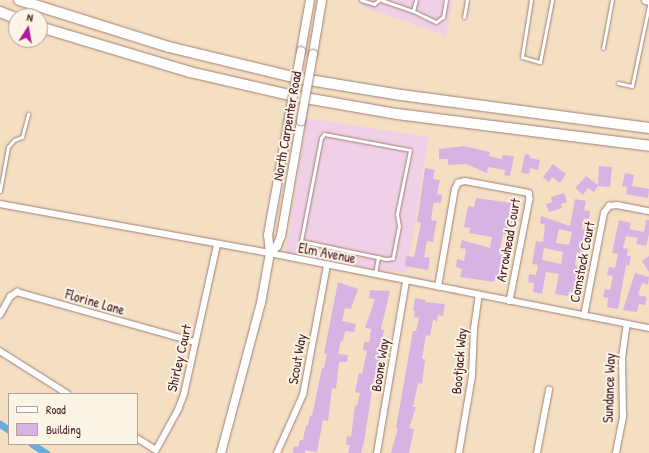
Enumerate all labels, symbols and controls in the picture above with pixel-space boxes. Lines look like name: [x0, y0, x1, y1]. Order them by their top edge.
north arrow: [8, 8, 48, 48]
text: N: [26, 10, 34, 25]
street label: North Carpenter Road: [269, 70, 305, 182]
street label: Arrowhead Court: [492, 197, 524, 283]
street label: Comstock Court: [566, 220, 598, 304]
street label: Elm Avenue: [297, 239, 357, 267]
street label: Florine Lane: [63, 286, 127, 318]
street label: Shirley Court: [163, 323, 195, 393]
street label: Bootjack Way: [448, 327, 470, 395]
street label: Scout Way: [284, 332, 310, 386]
street label: Boone Way: [368, 337, 392, 393]
street label: Sundance Way: [599, 353, 619, 423]
legend: [8, 393, 138, 445]
text: Road: [46, 401, 66, 418]
text: Building: [46, 421, 81, 438]

